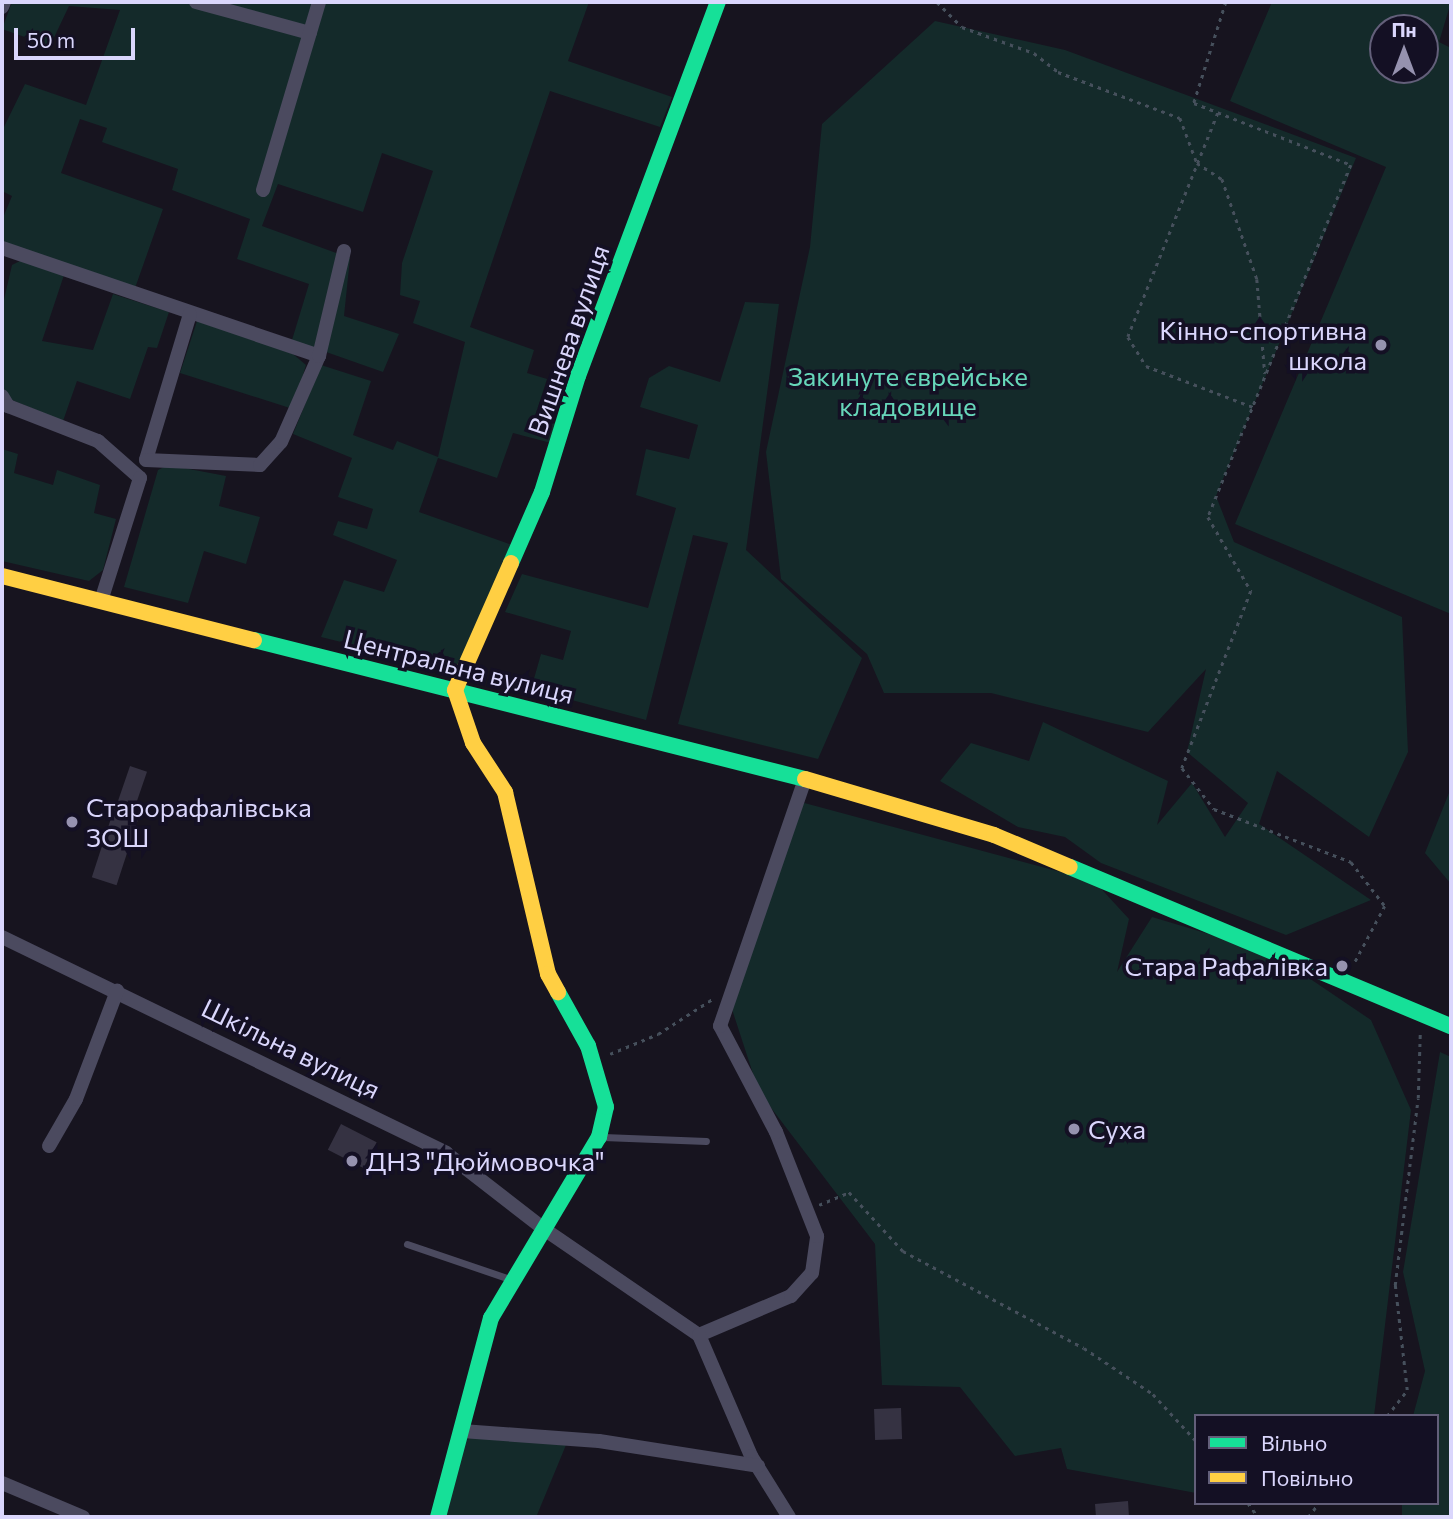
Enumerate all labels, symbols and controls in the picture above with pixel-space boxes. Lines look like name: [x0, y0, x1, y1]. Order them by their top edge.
scale bar: [18, 14, 138, 58]
north arrow: [1369, 14, 1439, 84]
text: Пн: [1391, 18, 1417, 41]
text: 50 m: [27, 27, 75, 52]
street label: Вишнева вулиця: [521, 241, 615, 439]
place label: Кінно-спортивна школа: [1159, 314, 1367, 376]
marker: Кінно-спортивна школа: [1373, 337, 1389, 353]
park label: Закинуте єврейське кладовище: [788, 360, 1028, 422]
street label: Центральна вулиця: [341, 622, 577, 710]
place label: Старорафалівська ЗОШ: [86, 791, 312, 852]
marker: Старорафалівська ЗОШ: [64, 814, 80, 830]
place label: Стара Рафалівка: [1125, 950, 1328, 982]
marker: Стара Рафалівка: [1334, 958, 1350, 974]
street label: Шкільна вулиця: [197, 991, 385, 1105]
place label: Суха: [1088, 1113, 1146, 1145]
marker: Суха: [1066, 1121, 1082, 1137]
place label: ДНЗ "Дюймовочка": [366, 1145, 605, 1177]
marker: ДНЗ "Дюймовочка": [344, 1153, 360, 1169]
legend: [1194, 1414, 1439, 1505]
text: Вільно: [1261, 1430, 1327, 1455]
text: Повільно: [1261, 1465, 1353, 1490]

